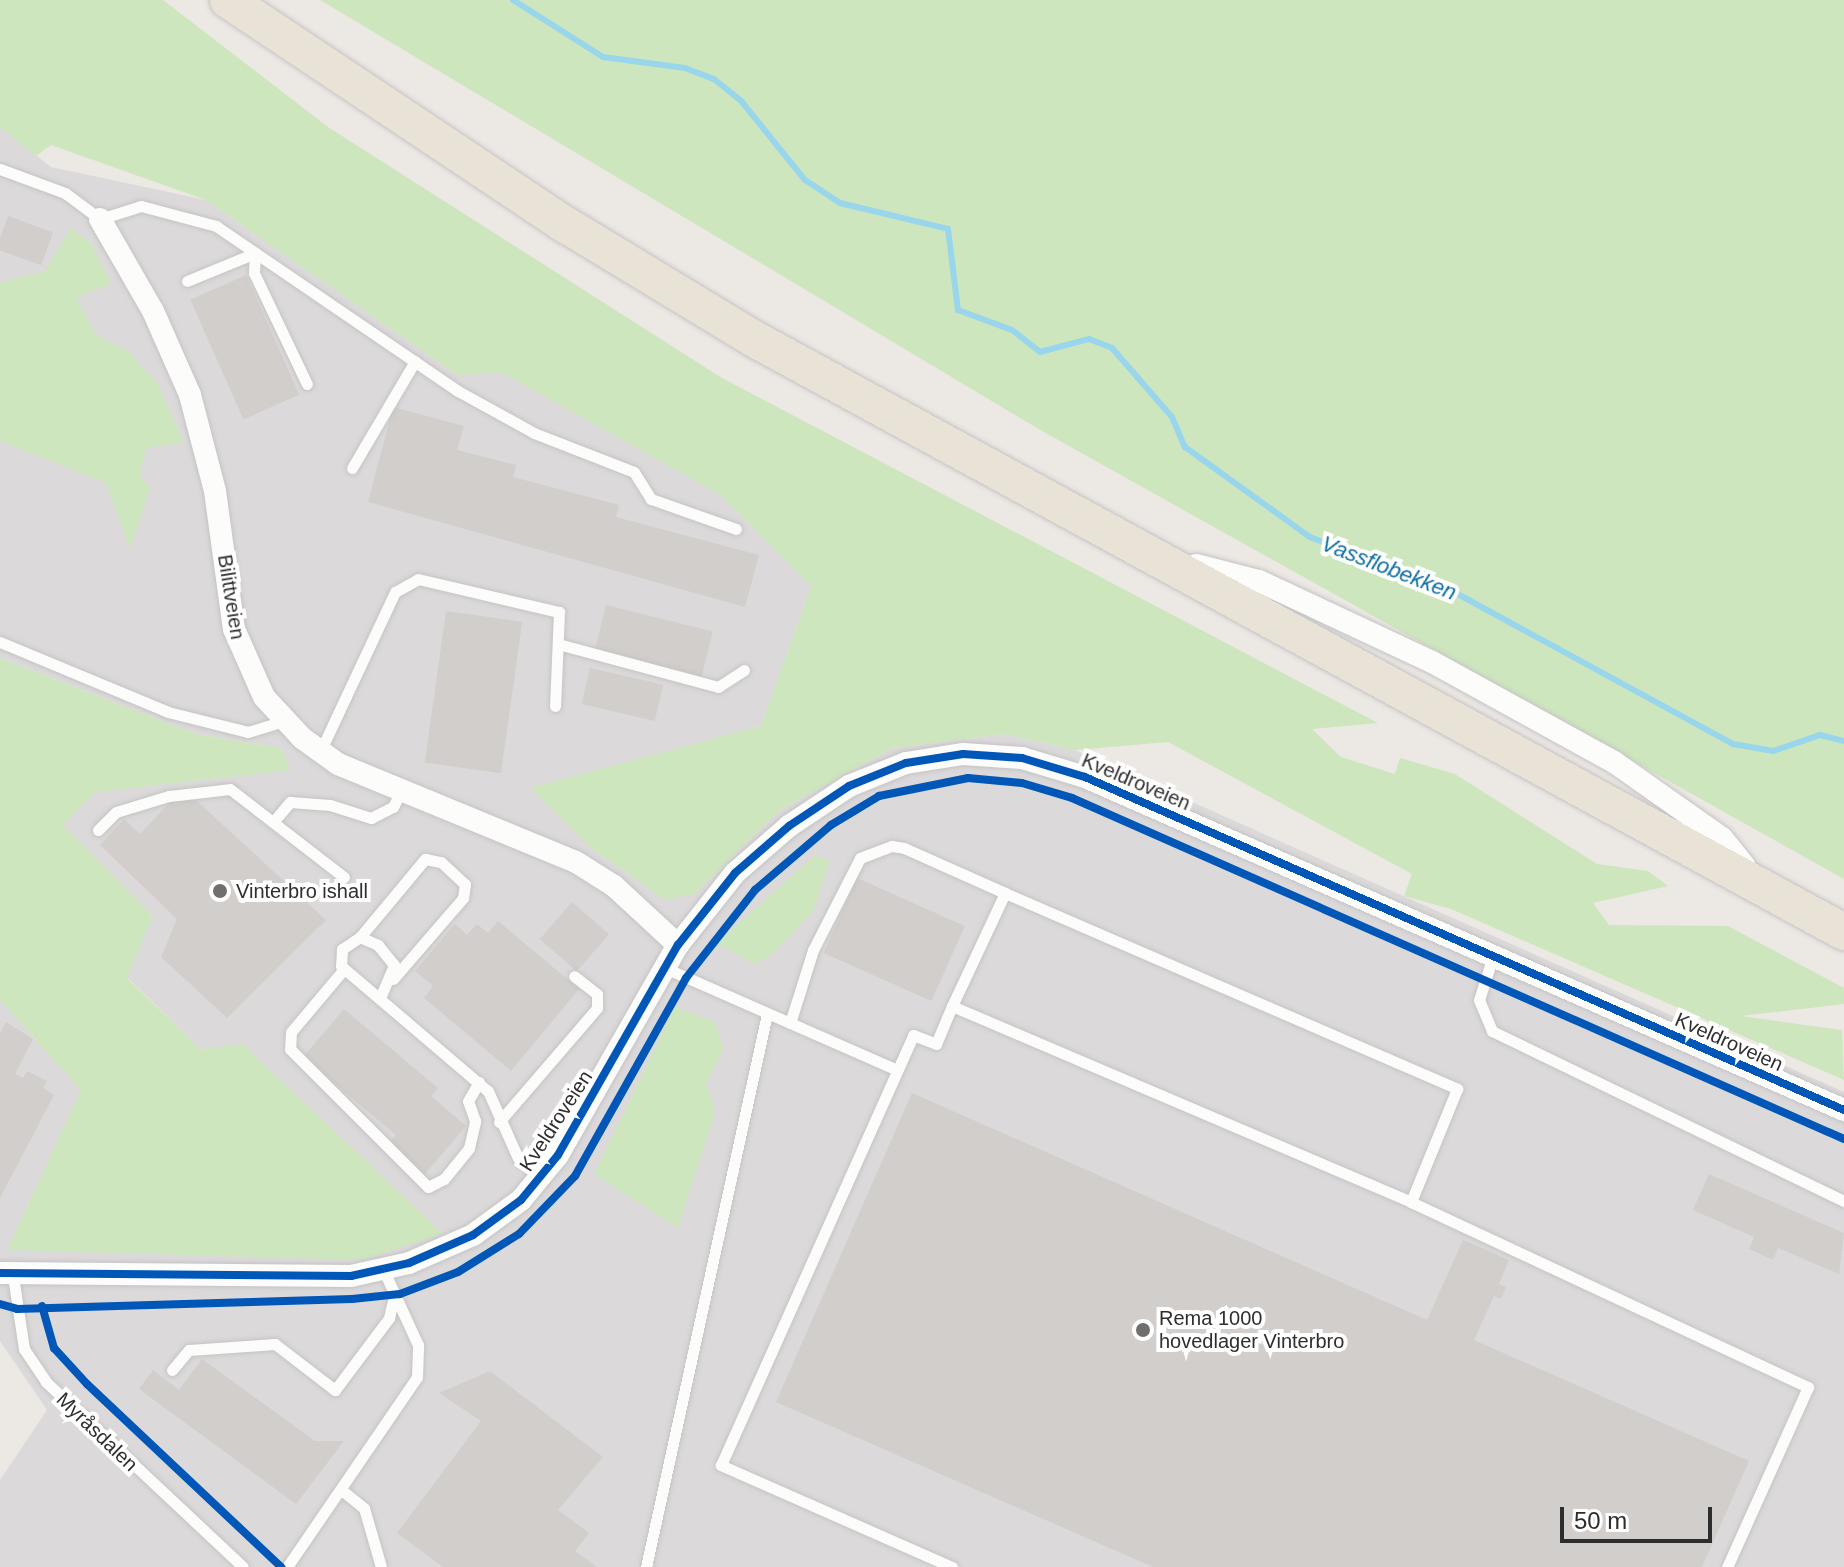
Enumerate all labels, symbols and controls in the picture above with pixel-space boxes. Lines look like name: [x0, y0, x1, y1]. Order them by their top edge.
water label: Vassflobekken: [1318, 530, 1460, 606]
street label: Bilittveien: [212, 553, 250, 641]
street label: Kveldroveien: [1078, 748, 1194, 816]
place label: Vinterbro ishall: [236, 879, 368, 903]
marker: Vinterbro ishall: [211, 882, 229, 900]
street label: Kveldroveien: [1671, 1008, 1787, 1076]
street label: Kveldroveien: [514, 1066, 598, 1176]
place label: Rema 1000 hovedlager Vinterbro: [1159, 1306, 1344, 1353]
marker: Rema 1000 hovedlager Vinterbro: [1134, 1321, 1152, 1339]
street label: Myråsdalen: [51, 1387, 143, 1477]
scale bar: [1564, 1491, 1716, 1541]
text: 50 m: [1574, 1507, 1627, 1534]

